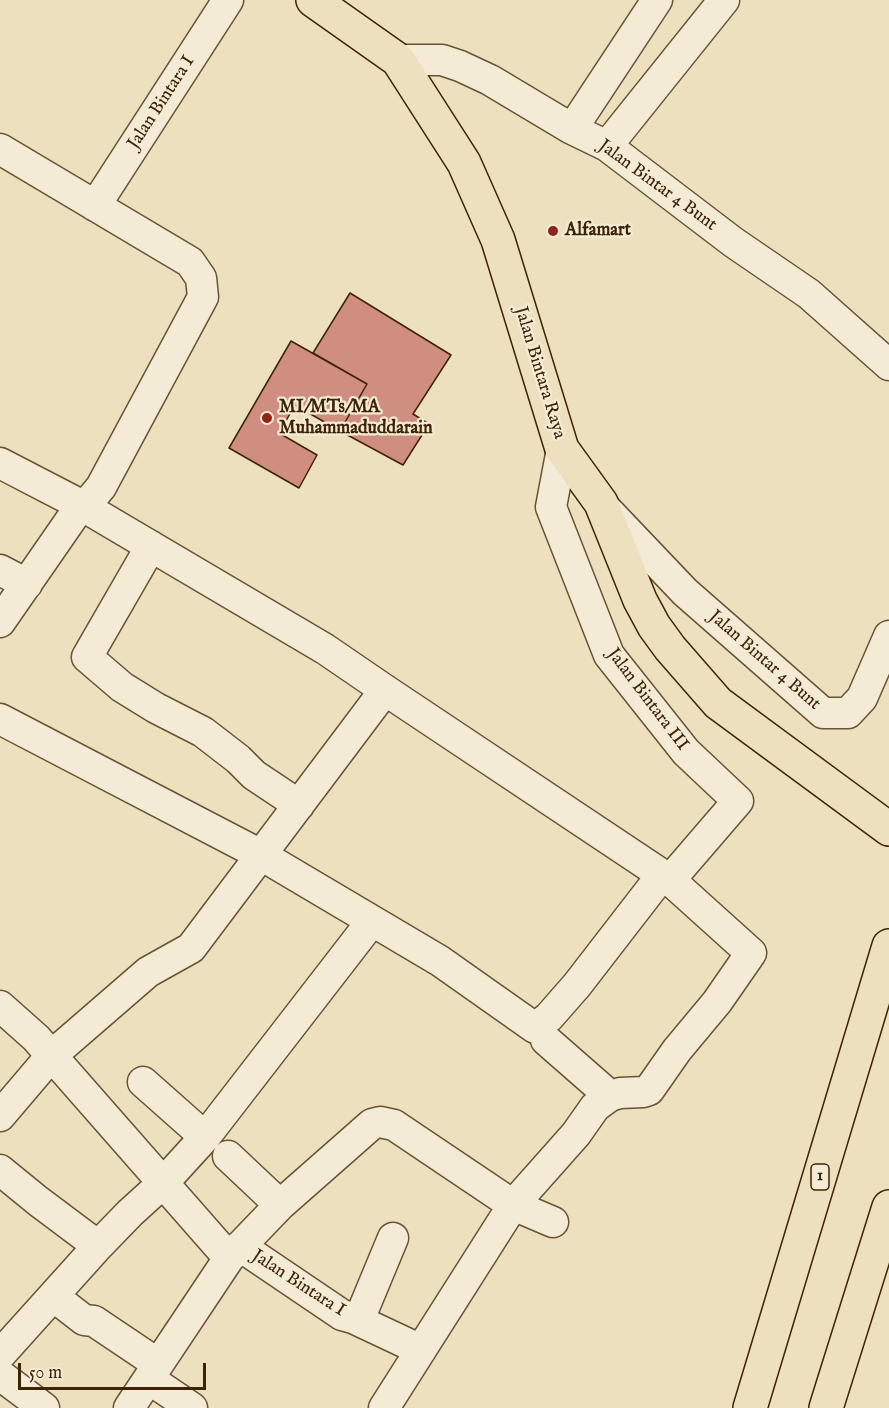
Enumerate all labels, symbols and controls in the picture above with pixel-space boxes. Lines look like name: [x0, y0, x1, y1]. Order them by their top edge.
street label: Jalan Bintara I: [124, 52, 200, 154]
street label: Jalan Bintar 4 Bunt: [593, 136, 721, 236]
place label: Alfamart: [565, 220, 631, 242]
marker: Alfamart: [546, 224, 560, 238]
street label: Jalan Bintara Raya: [509, 304, 569, 442]
place label: MI/MTs/MA Muhammaduddarain: [279, 397, 433, 440]
marker: MI/MTs/MA Muhammaduddarain: [260, 411, 274, 425]
street label: Jalan Bintar 4 Bunt: [704, 606, 824, 716]
street label: Jalan Bintara III: [601, 645, 693, 755]
road number: 1: [811, 1164, 829, 1190]
street label: Jalan Bintara I: [247, 1246, 349, 1322]
scale bar: [21, 1351, 208, 1389]
text: 50 m: [29, 1362, 62, 1385]

